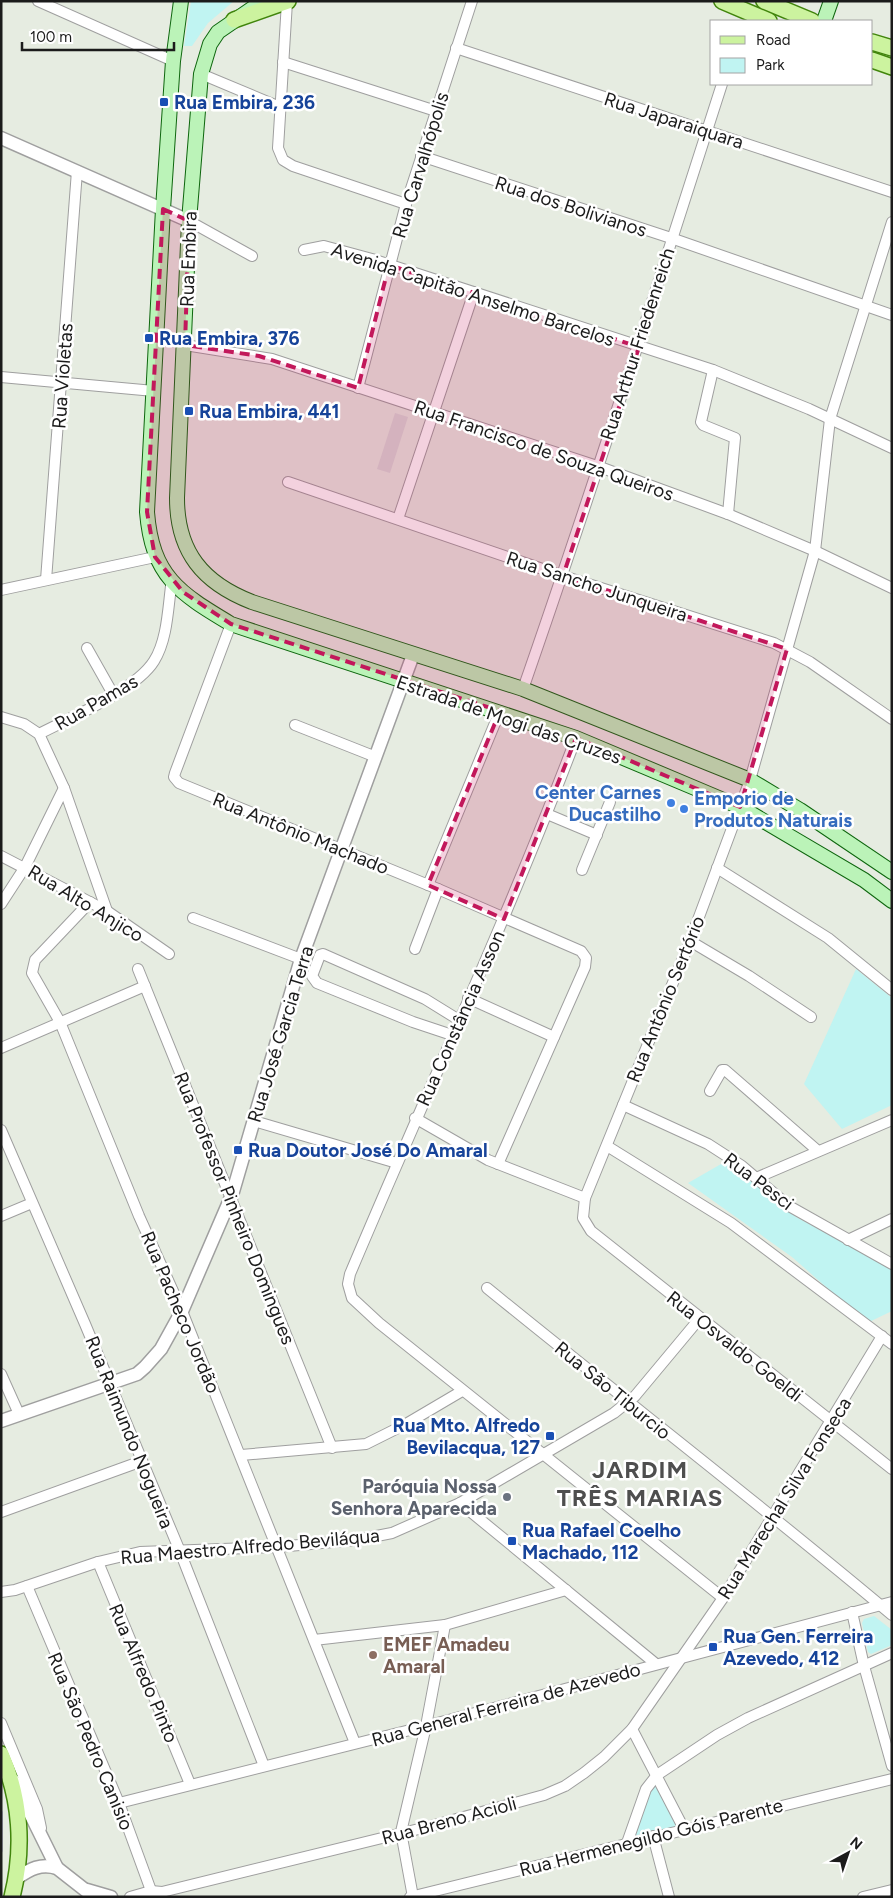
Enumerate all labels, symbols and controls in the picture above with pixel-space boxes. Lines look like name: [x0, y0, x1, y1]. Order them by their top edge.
scale bar: [22, 20, 175, 52]
legend: [710, 20, 873, 85]
text: 100 m: [30, 28, 72, 46]
text: Road: [756, 31, 791, 49]
text: Park: [756, 56, 785, 74]
street label: Rua Japaraiquara: [601, 87, 746, 154]
street label: Rua Carvalhópolis: [387, 89, 454, 241]
place label: Rua Embira, 236: [174, 91, 315, 114]
marker: Rua Embira, 236: [158, 96, 170, 108]
street label: Rua dos Bolivianos: [492, 171, 650, 242]
street label: Rua Embira: [175, 211, 202, 307]
street label: Avenida Capitão Anselmo Barcelos: [329, 238, 617, 351]
street label: Rua Arthur Friedenreich: [595, 245, 680, 443]
street label: Rua Violetas: [47, 322, 78, 430]
place label: Rua Embira, 376: [159, 327, 300, 350]
marker: Rua Embira, 376: [143, 332, 155, 344]
street label: Rua Francisco de Souza Queiros: [411, 395, 677, 506]
place label: Rua Embira, 441: [199, 400, 340, 423]
marker: Rua Embira, 441: [183, 405, 195, 417]
street label: Rua Sancho Junqueira: [503, 546, 690, 627]
street label: Rua Pamas: [51, 669, 142, 735]
street label: Estrada de Mogi das Cruzes: [393, 670, 624, 769]
place label: Center Carnes Ducastilho: [535, 781, 661, 826]
place label: Emporio de Produtos Naturais: [694, 787, 852, 832]
street label: Rua Antônio Machado: [209, 788, 392, 879]
marker: Center Carnes Ducastilho: [665, 797, 677, 809]
marker: Emporio de Produtos Naturais: [678, 803, 690, 815]
street label: Rua Alto Anjico: [24, 860, 148, 947]
street label: Rua Antônio Sertório: [622, 912, 709, 1086]
street label: Rua Constância Asson: [411, 927, 510, 1110]
street label: Rua José Garcia Terra: [243, 943, 318, 1125]
street label: Rua Professor Pinheiro Domingues: [169, 1068, 300, 1348]
place label: Rua Doutor José Do Amaral: [248, 1139, 488, 1162]
marker: Rua Doutor José Do Amaral: [232, 1144, 244, 1156]
street label: Rua Pesci: [719, 1148, 798, 1215]
street label: Rua Pacheco Jordão: [136, 1228, 225, 1397]
street label: Rua Osvaldo Goeldi: [662, 1286, 807, 1407]
street label: Rua Raimundo Nogueira: [80, 1333, 179, 1532]
street label: Rua São Tiburcio: [550, 1337, 675, 1444]
street label: Rua Marechal Silva Fonseca: [713, 1393, 856, 1604]
place label: Rua Mto. Alfredo Bevilacqua, 127: [393, 1414, 540, 1459]
marker: Rua Mto. Alfredo Bevilacqua, 127: [544, 1430, 556, 1442]
district label: JARDIM TRÊS MARIAS: [557, 1455, 723, 1512]
place label: Paróquia Nossa Senhora Aparecida: [331, 1475, 497, 1520]
marker: Paróquia Nossa Senhora Aparecida: [501, 1491, 513, 1503]
place label: Rua Rafael Coelho Machado, 112: [522, 1519, 681, 1564]
street label: Rua Maestro Alfredo Beviláqua: [120, 1524, 381, 1569]
marker: Rua Rafael Coelho Machado, 112: [506, 1535, 518, 1547]
street label: Rua Alfredo Pinto: [104, 1600, 183, 1746]
place label: Rua Gen. Ferreira Azevedo, 412: [723, 1625, 874, 1670]
place label: EMEF Amadeu Amaral: [383, 1633, 510, 1678]
marker: Rua Gen. Ferreira Azevedo, 412: [707, 1641, 719, 1653]
street label: Rua São Pedro Canisio: [43, 1649, 138, 1834]
marker: EMEF Amadeu Amaral: [367, 1649, 379, 1661]
street label: Rua General Ferreira de Azevedo: [369, 1657, 643, 1751]
street label: Rua Breno Acioli: [379, 1791, 519, 1850]
street label: Rua Hermenegildo Góis Parente: [517, 1794, 785, 1881]
north arrow: [823, 1828, 873, 1878]
text: N: [846, 1833, 866, 1853]

